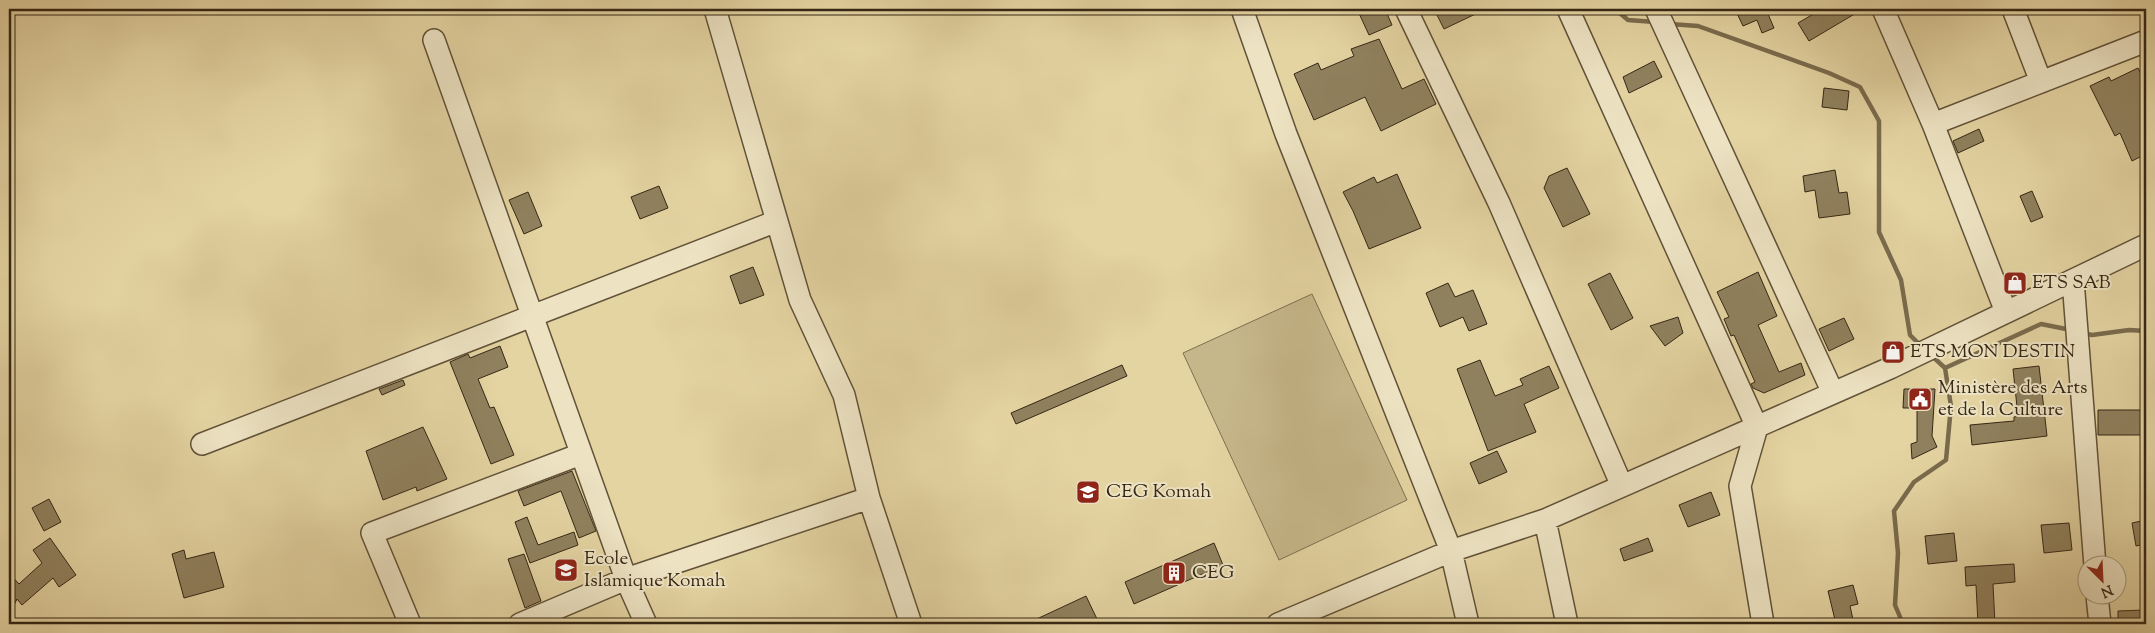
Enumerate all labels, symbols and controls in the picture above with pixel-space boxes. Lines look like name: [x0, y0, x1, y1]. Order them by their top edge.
shop icon: ETS SAB: [2002, 270, 2028, 296]
place label: ETS SAB: [2032, 270, 2110, 297]
shop icon: ETS MON DESTIN: [1880, 339, 1906, 365]
place label: ETS MON DESTIN: [1910, 339, 2075, 366]
place label: Ministère des Arts et de la Culture: [1938, 375, 2087, 424]
public building icon: Ministère des Arts et de la Culture: [1907, 386, 1933, 412]
school or university icon: CEG Komah: [1075, 479, 1101, 505]
place label: CEG Komah: [1106, 479, 1211, 506]
place label: Ecole Islamique Komah: [584, 546, 726, 595]
north arrow: [2078, 556, 2128, 606]
school or university icon: Ecole Islamique Komah: [553, 557, 579, 583]
building icon: CEG: [1161, 560, 1187, 586]
place label: CEG: [1192, 560, 1234, 587]
text: N: [2097, 579, 2116, 601]

